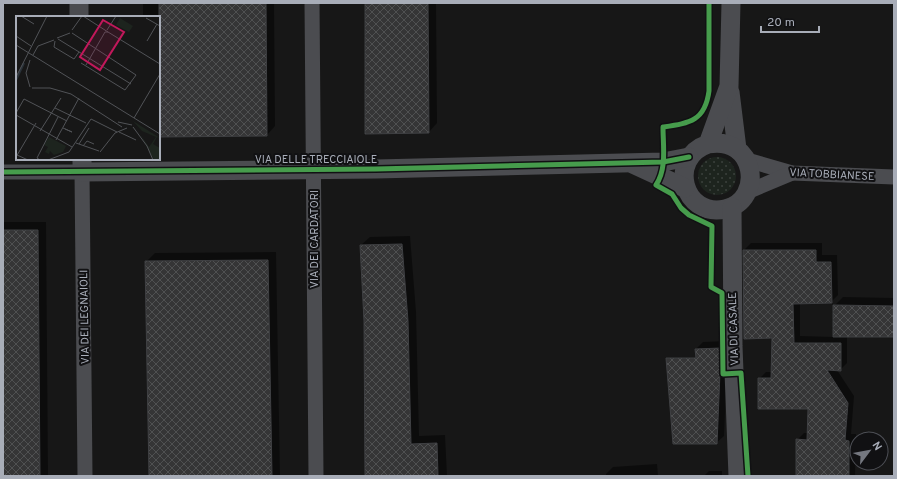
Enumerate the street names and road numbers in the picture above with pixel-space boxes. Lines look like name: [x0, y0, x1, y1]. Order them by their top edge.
street label: VIA DELLE TRECCIAIOLE: [255, 153, 377, 167]
street label: VIA TOBBIANESE: [789, 166, 875, 184]
street label: VIA DEI CARDATORI: [308, 190, 322, 288]
street label: VIA DEI LEGNAIOLI: [77, 270, 93, 364]
street label: VIA DI CASALE: [726, 292, 742, 366]

